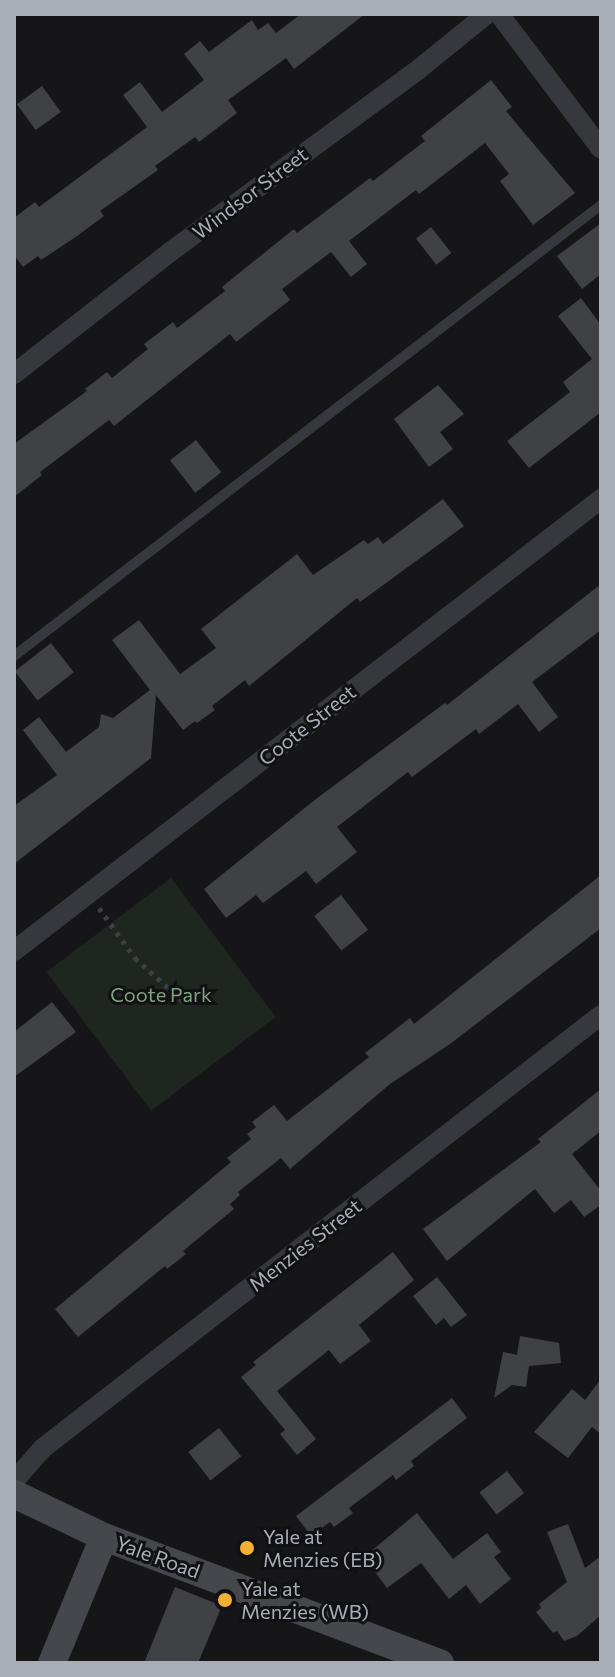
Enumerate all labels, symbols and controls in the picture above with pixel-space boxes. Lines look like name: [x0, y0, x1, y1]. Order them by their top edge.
street label: Windsor Street: [188, 142, 312, 244]
street label: Coote Street: [254, 680, 360, 770]
park label: Coote Park: [110, 982, 212, 1006]
street label: Menzies Street: [244, 1194, 366, 1296]
place label: Yale at Menzies (EB): [263, 1524, 382, 1571]
street label: Yale Road: [113, 1531, 203, 1583]
marker: Yale at Menzies (EB): [238, 1539, 256, 1557]
place label: Yale at Menzies (WB): [241, 1576, 369, 1623]
marker: Yale at Menzies (WB): [216, 1591, 234, 1609]

